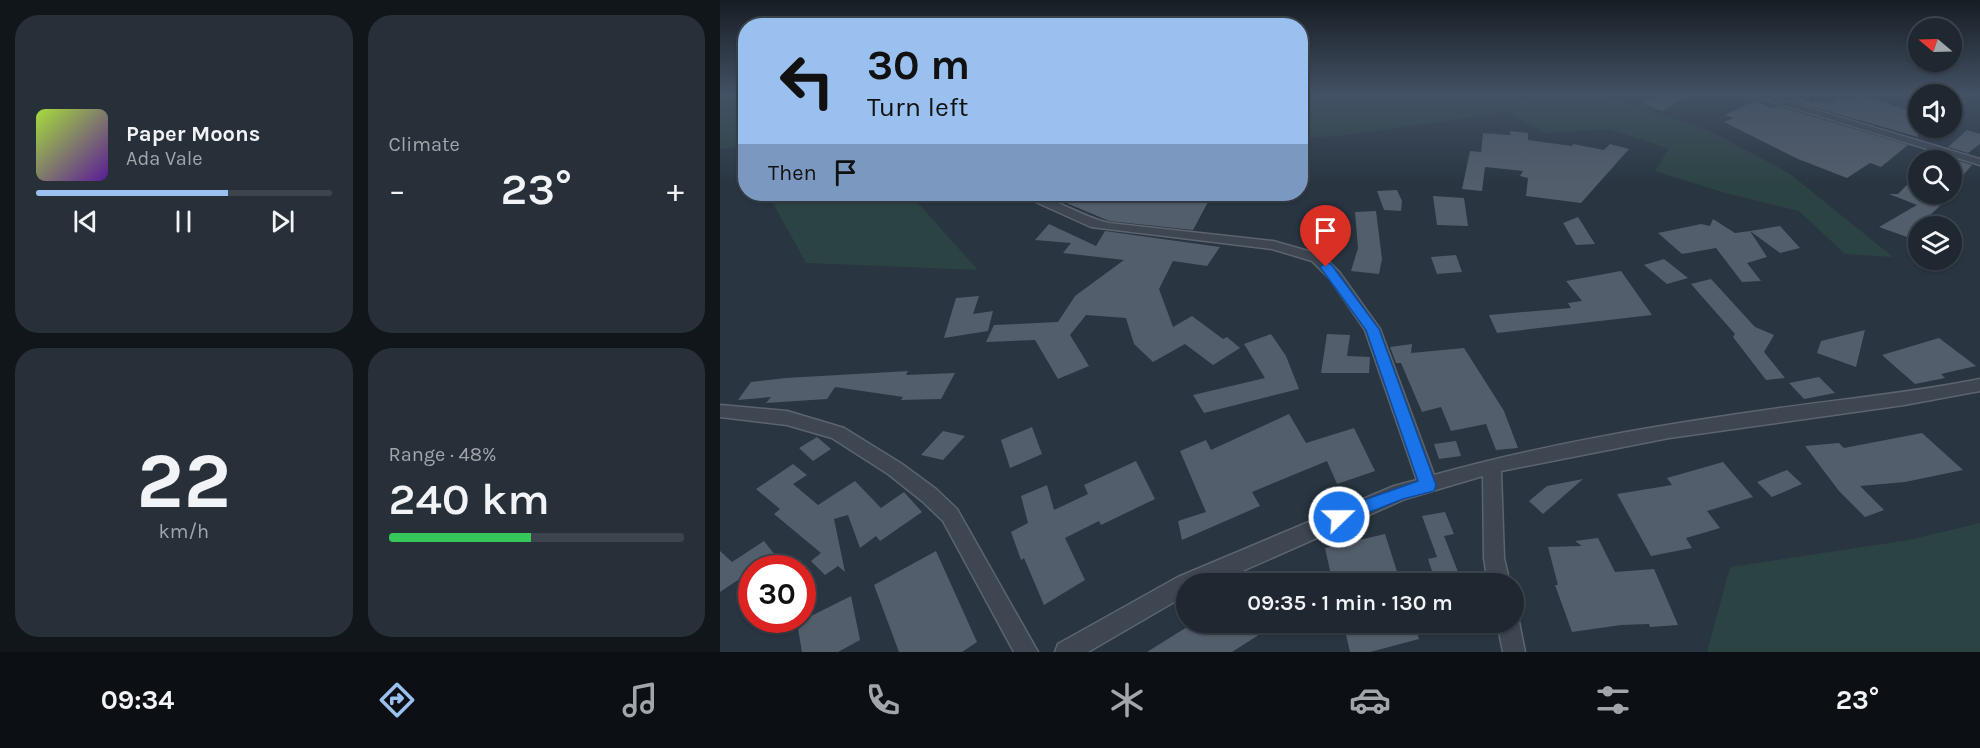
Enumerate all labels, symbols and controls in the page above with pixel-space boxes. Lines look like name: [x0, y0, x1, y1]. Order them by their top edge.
north arrow: [1908, 18, 1962, 72]
map controls: [1908, 18, 1962, 270]
text: 30 m: [867, 40, 970, 90]
icon: left: [768, 42, 846, 120]
button: sound: [1908, 84, 1962, 138]
text: Turn left: [867, 91, 968, 123]
text: Paper Moons: [126, 121, 260, 147]
text: Climate: [389, 133, 460, 156]
text: Ada Vale: [126, 147, 203, 170]
button: search: [1908, 150, 1962, 204]
icon: arrive: [829, 156, 862, 189]
text: Then: [768, 160, 817, 186]
text: 23°: [501, 163, 572, 215]
text: −: [389, 171, 406, 209]
text: +: [667, 171, 684, 209]
icon: previous: [69, 205, 102, 238]
icon: pause: [167, 205, 200, 238]
icon: next: [266, 205, 299, 238]
pin: [1300, 205, 1351, 267]
icon: arrive: [1309, 214, 1342, 247]
button: layers: [1908, 216, 1962, 270]
text: 22: [137, 435, 231, 527]
text: Range · 48%: [389, 443, 496, 466]
text: 240 km: [389, 473, 550, 525]
position arrow: [1307, 485, 1371, 549]
text: km/h: [158, 520, 209, 543]
speed limit sign: 30: [738, 555, 816, 633]
text: 09:35 · 1 min · 130 m: [1247, 590, 1453, 616]
icon: directions: [376, 679, 418, 721]
icon: music: [619, 679, 661, 721]
icon: phone: [862, 679, 904, 721]
icon: climate: [1106, 679, 1148, 721]
icon: car: [1349, 679, 1391, 721]
icon: filters: [1592, 679, 1634, 721]
text: 09:34: [101, 684, 174, 716]
text: 23°: [1836, 684, 1879, 716]

